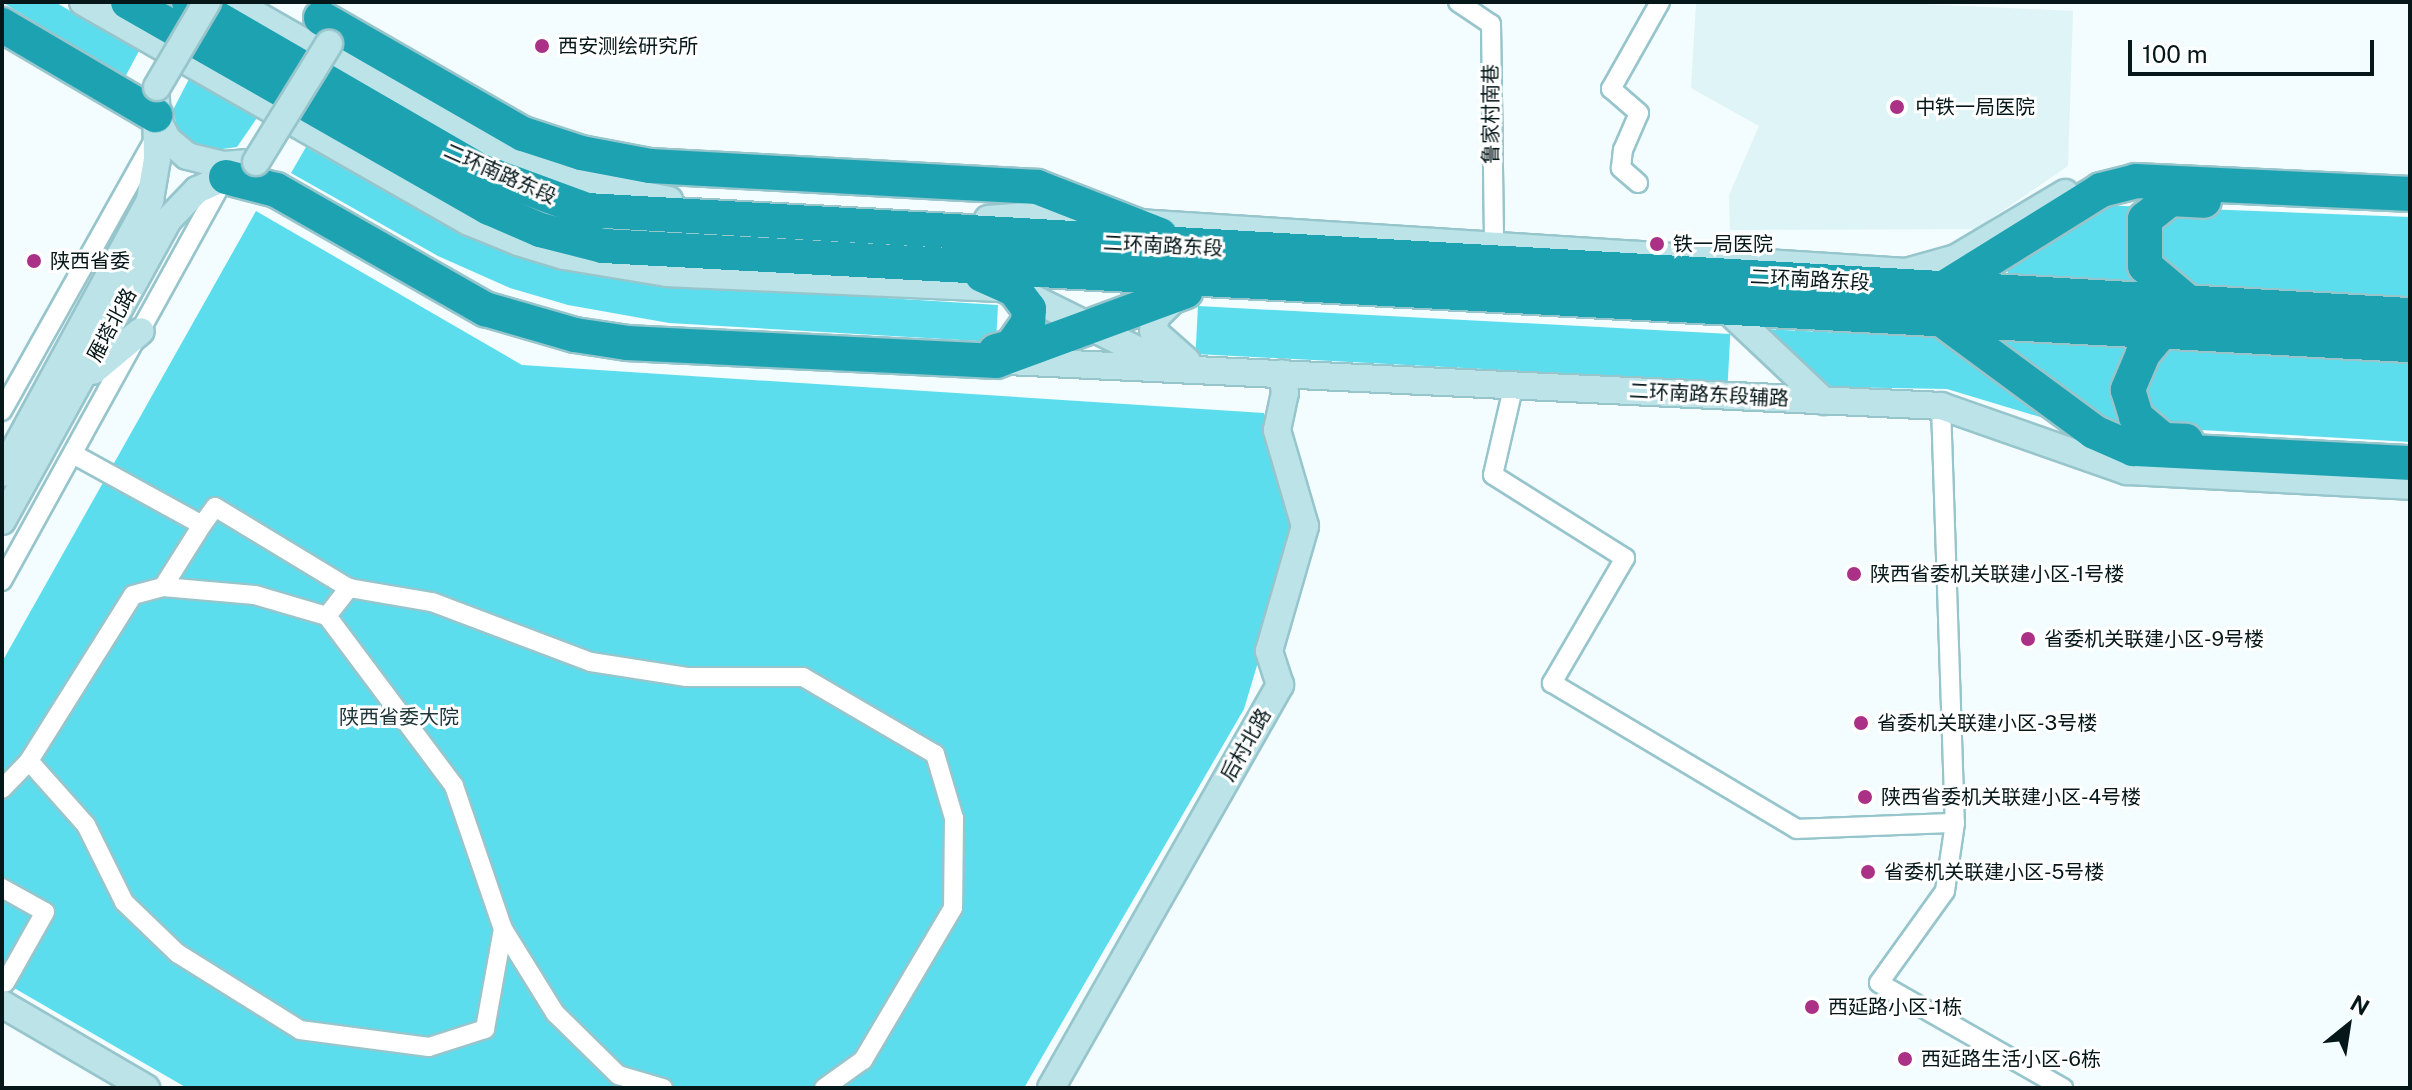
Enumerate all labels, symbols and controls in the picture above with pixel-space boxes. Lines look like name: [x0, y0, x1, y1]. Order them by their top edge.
scale bar: [2132, 24, 2378, 74]
place label: 西安测绘研究所: [558, 34, 698, 58]
marker: 西安测绘研究所: [533, 37, 551, 55]
text: 100 m: [2142, 40, 2208, 68]
street label: 鲁家村南巷: [1479, 64, 1503, 164]
place label: 中铁一局医院: [1915, 95, 2035, 119]
marker: 中铁一局医院: [1886, 96, 1908, 118]
street label: 二环南路东段: [440, 139, 560, 209]
street label: 二环南路东段: [1102, 231, 1224, 261]
place label: 铁一局医院: [1673, 232, 1773, 256]
marker: 铁一局医院: [1648, 235, 1666, 253]
place label: 陕西省委: [50, 249, 130, 273]
marker: 陕西省委: [25, 252, 43, 270]
street label: 二环南路东段: [1749, 265, 1871, 295]
street label: 雁塔北路: [83, 284, 141, 366]
street label: 二环南路东段辅路: [1628, 379, 1790, 411]
place label: 陕西省委机关联建小区-1号楼: [1870, 562, 2124, 586]
marker: 陕西省委机关联建小区-1号楼: [1845, 565, 1863, 583]
place label: 省委机关联建小区-9号楼: [2044, 627, 2264, 651]
marker: 省委机关联建小区-9号楼: [2019, 630, 2037, 648]
street label: 后村北路: [1216, 704, 1276, 786]
park label: 陕西省委大院: [339, 705, 459, 729]
place label: 省委机关联建小区-3号楼: [1877, 711, 2097, 735]
marker: 省委机关联建小区-3号楼: [1852, 714, 1870, 732]
place label: 陕西省委机关联建小区-4号楼: [1881, 785, 2141, 809]
marker: 陕西省委机关联建小区-4号楼: [1856, 788, 1874, 806]
place label: 省委机关联建小区-5号楼: [1884, 860, 2104, 884]
marker: 省委机关联建小区-5号楼: [1859, 863, 1877, 881]
north arrow: [2308, 986, 2388, 1066]
text: N: [2346, 990, 2374, 1021]
place label: 西延路小区-1栋: [1828, 995, 1962, 1019]
marker: 西延路小区-1栋: [1803, 998, 1821, 1016]
place label: 西延路生活小区-6栋: [1921, 1047, 2101, 1071]
marker: 西延路生活小区-6栋: [1896, 1050, 1914, 1068]

